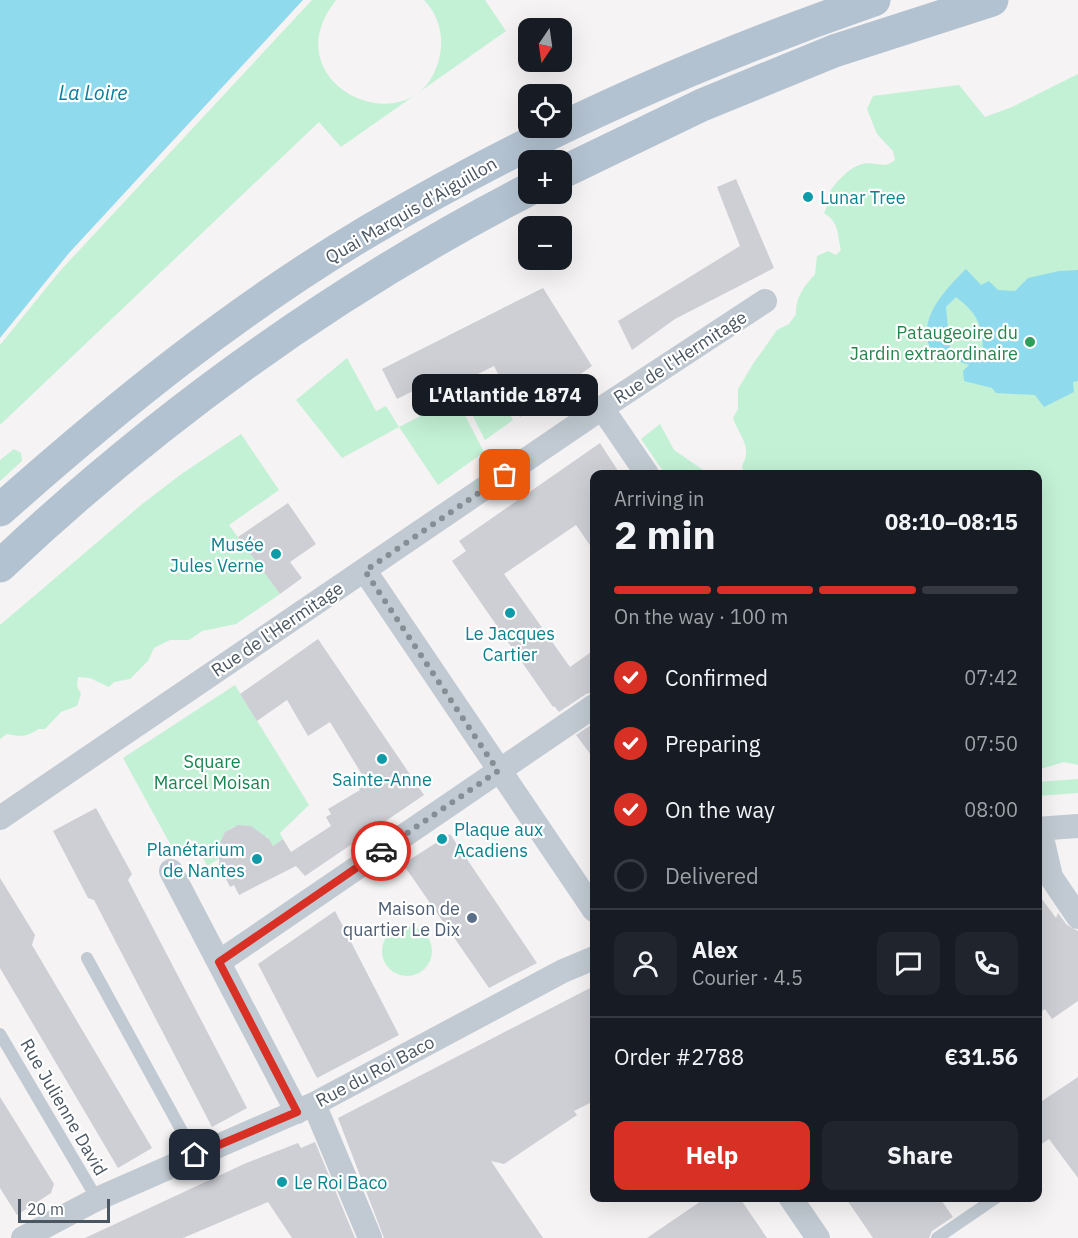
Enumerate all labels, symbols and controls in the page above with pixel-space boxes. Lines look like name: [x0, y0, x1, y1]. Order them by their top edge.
north arrow: [518, 18, 572, 72]
map controls: [518, 18, 572, 270]
water label: La Loire: [59, 79, 127, 106]
button: locate: [518, 84, 572, 138]
button: +: [518, 150, 572, 204]
street label: Quai Marquis d'Aiguillon: [321, 151, 501, 269]
place label: Lunar Tree: [820, 186, 906, 209]
marker: Lunar Tree: [801, 190, 815, 204]
button: −: [518, 216, 572, 270]
street label: Rue de l'Hermitage: [609, 305, 751, 409]
place label: Pataugeoire du Jardin extraordinaire: [850, 321, 1018, 365]
marker: Pataugeoire du Jardin extraordinaire: [1023, 335, 1037, 349]
callout: L'Atlantide 1874: [412, 373, 598, 415]
text: L'Atlantide 1874: [429, 381, 582, 408]
pin: [479, 449, 530, 500]
icon: bag: [488, 458, 521, 491]
text: Arriving in: [614, 485, 704, 512]
text: 08:10–08:15: [885, 507, 1018, 536]
text: 2 min: [614, 509, 716, 560]
place label: Musée Jules Verne: [170, 533, 264, 577]
marker: Musée Jules Verne: [269, 547, 283, 561]
street label: Rue de l'Hermitage: [207, 576, 347, 682]
text: On the way · 100 m: [614, 603, 788, 630]
marker: Le Jacques Cartier: [503, 606, 517, 620]
place label: Le Jacques Cartier: [465, 622, 555, 666]
icon: check: [614, 661, 647, 694]
text: Confirmed: [665, 663, 768, 692]
text: 07:42: [964, 664, 1018, 691]
icon: check: [614, 727, 647, 760]
text: Preparing: [665, 729, 760, 758]
text: 07:50: [964, 730, 1018, 757]
park label: Square Marcel Moisan: [154, 750, 270, 794]
marker: Sainte-Anne: [375, 752, 389, 766]
place label: Sainte-Anne: [332, 768, 432, 791]
icon: check: [614, 793, 647, 826]
text: On the way: [665, 795, 775, 824]
text: 08:00: [964, 796, 1018, 823]
place label: Plaque aux Acadiens: [454, 818, 543, 862]
courier: [351, 821, 411, 881]
marker: Plaque aux Acadiens: [435, 832, 449, 846]
icon: car: [365, 835, 398, 868]
place label: Planétarium de Nantes: [147, 838, 245, 882]
marker: Planétarium de Nantes: [250, 852, 264, 866]
text: Delivered: [665, 861, 759, 890]
place label: Maison de quartier Le Dix: [343, 897, 460, 941]
marker: Maison de quartier Le Dix: [465, 911, 479, 925]
button: person: [614, 932, 677, 995]
button: chat: [877, 932, 940, 995]
button: phone: [955, 932, 1018, 995]
text: Alex: [692, 935, 738, 964]
text: Courier · 4.5: [692, 964, 803, 991]
street label: Rue du Roi Baco: [312, 1030, 438, 1112]
street label: Rue Julienne David: [15, 1034, 113, 1180]
text: Order #2788: [614, 1042, 744, 1071]
text: €31.56: [945, 1042, 1018, 1071]
button: Help: [614, 1121, 810, 1190]
button: Share: [822, 1121, 1018, 1190]
pin: [169, 1129, 220, 1180]
icon: home: [178, 1138, 211, 1171]
place label: Le Roi Baco: [294, 1171, 387, 1194]
marker: Le Roi Baco: [275, 1175, 289, 1189]
scale bar: [18, 1196, 110, 1224]
text: 20 m: [27, 1199, 64, 1219]

